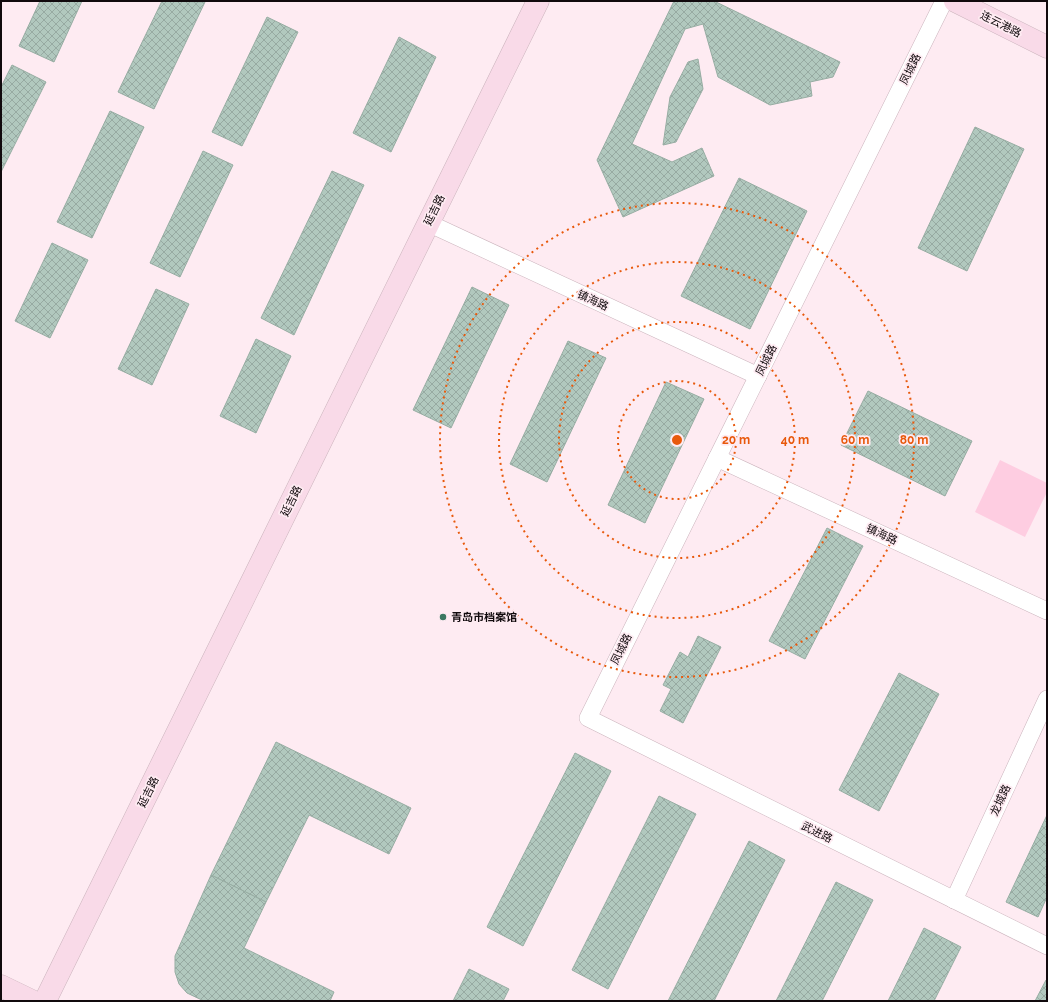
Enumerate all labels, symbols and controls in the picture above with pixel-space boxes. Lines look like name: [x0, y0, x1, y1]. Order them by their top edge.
street label: 连云港路: [978, 9, 1023, 40]
street label: 凤城路: [897, 52, 924, 87]
street label: 延吉路: [421, 193, 448, 228]
street label: 镇海路: [575, 288, 610, 313]
street label: 凤城路: [753, 343, 780, 378]
centre of rings: [670, 433, 684, 447]
text: 20 m: [722, 433, 750, 447]
text: 40 m: [781, 433, 809, 447]
text: 60 m: [841, 433, 869, 447]
text: 80 m: [900, 433, 928, 447]
street label: 延吉路: [278, 484, 305, 519]
street label: 镇海路: [864, 522, 899, 547]
place label: 青岛市档案馆: [451, 611, 517, 624]
marker: 青岛市档案馆: [438, 612, 448, 622]
street label: 凤城路: [608, 632, 635, 667]
street label: 延吉路: [135, 775, 162, 810]
street label: 龙城路: [988, 783, 1013, 818]
street label: 武进路: [799, 819, 834, 846]

